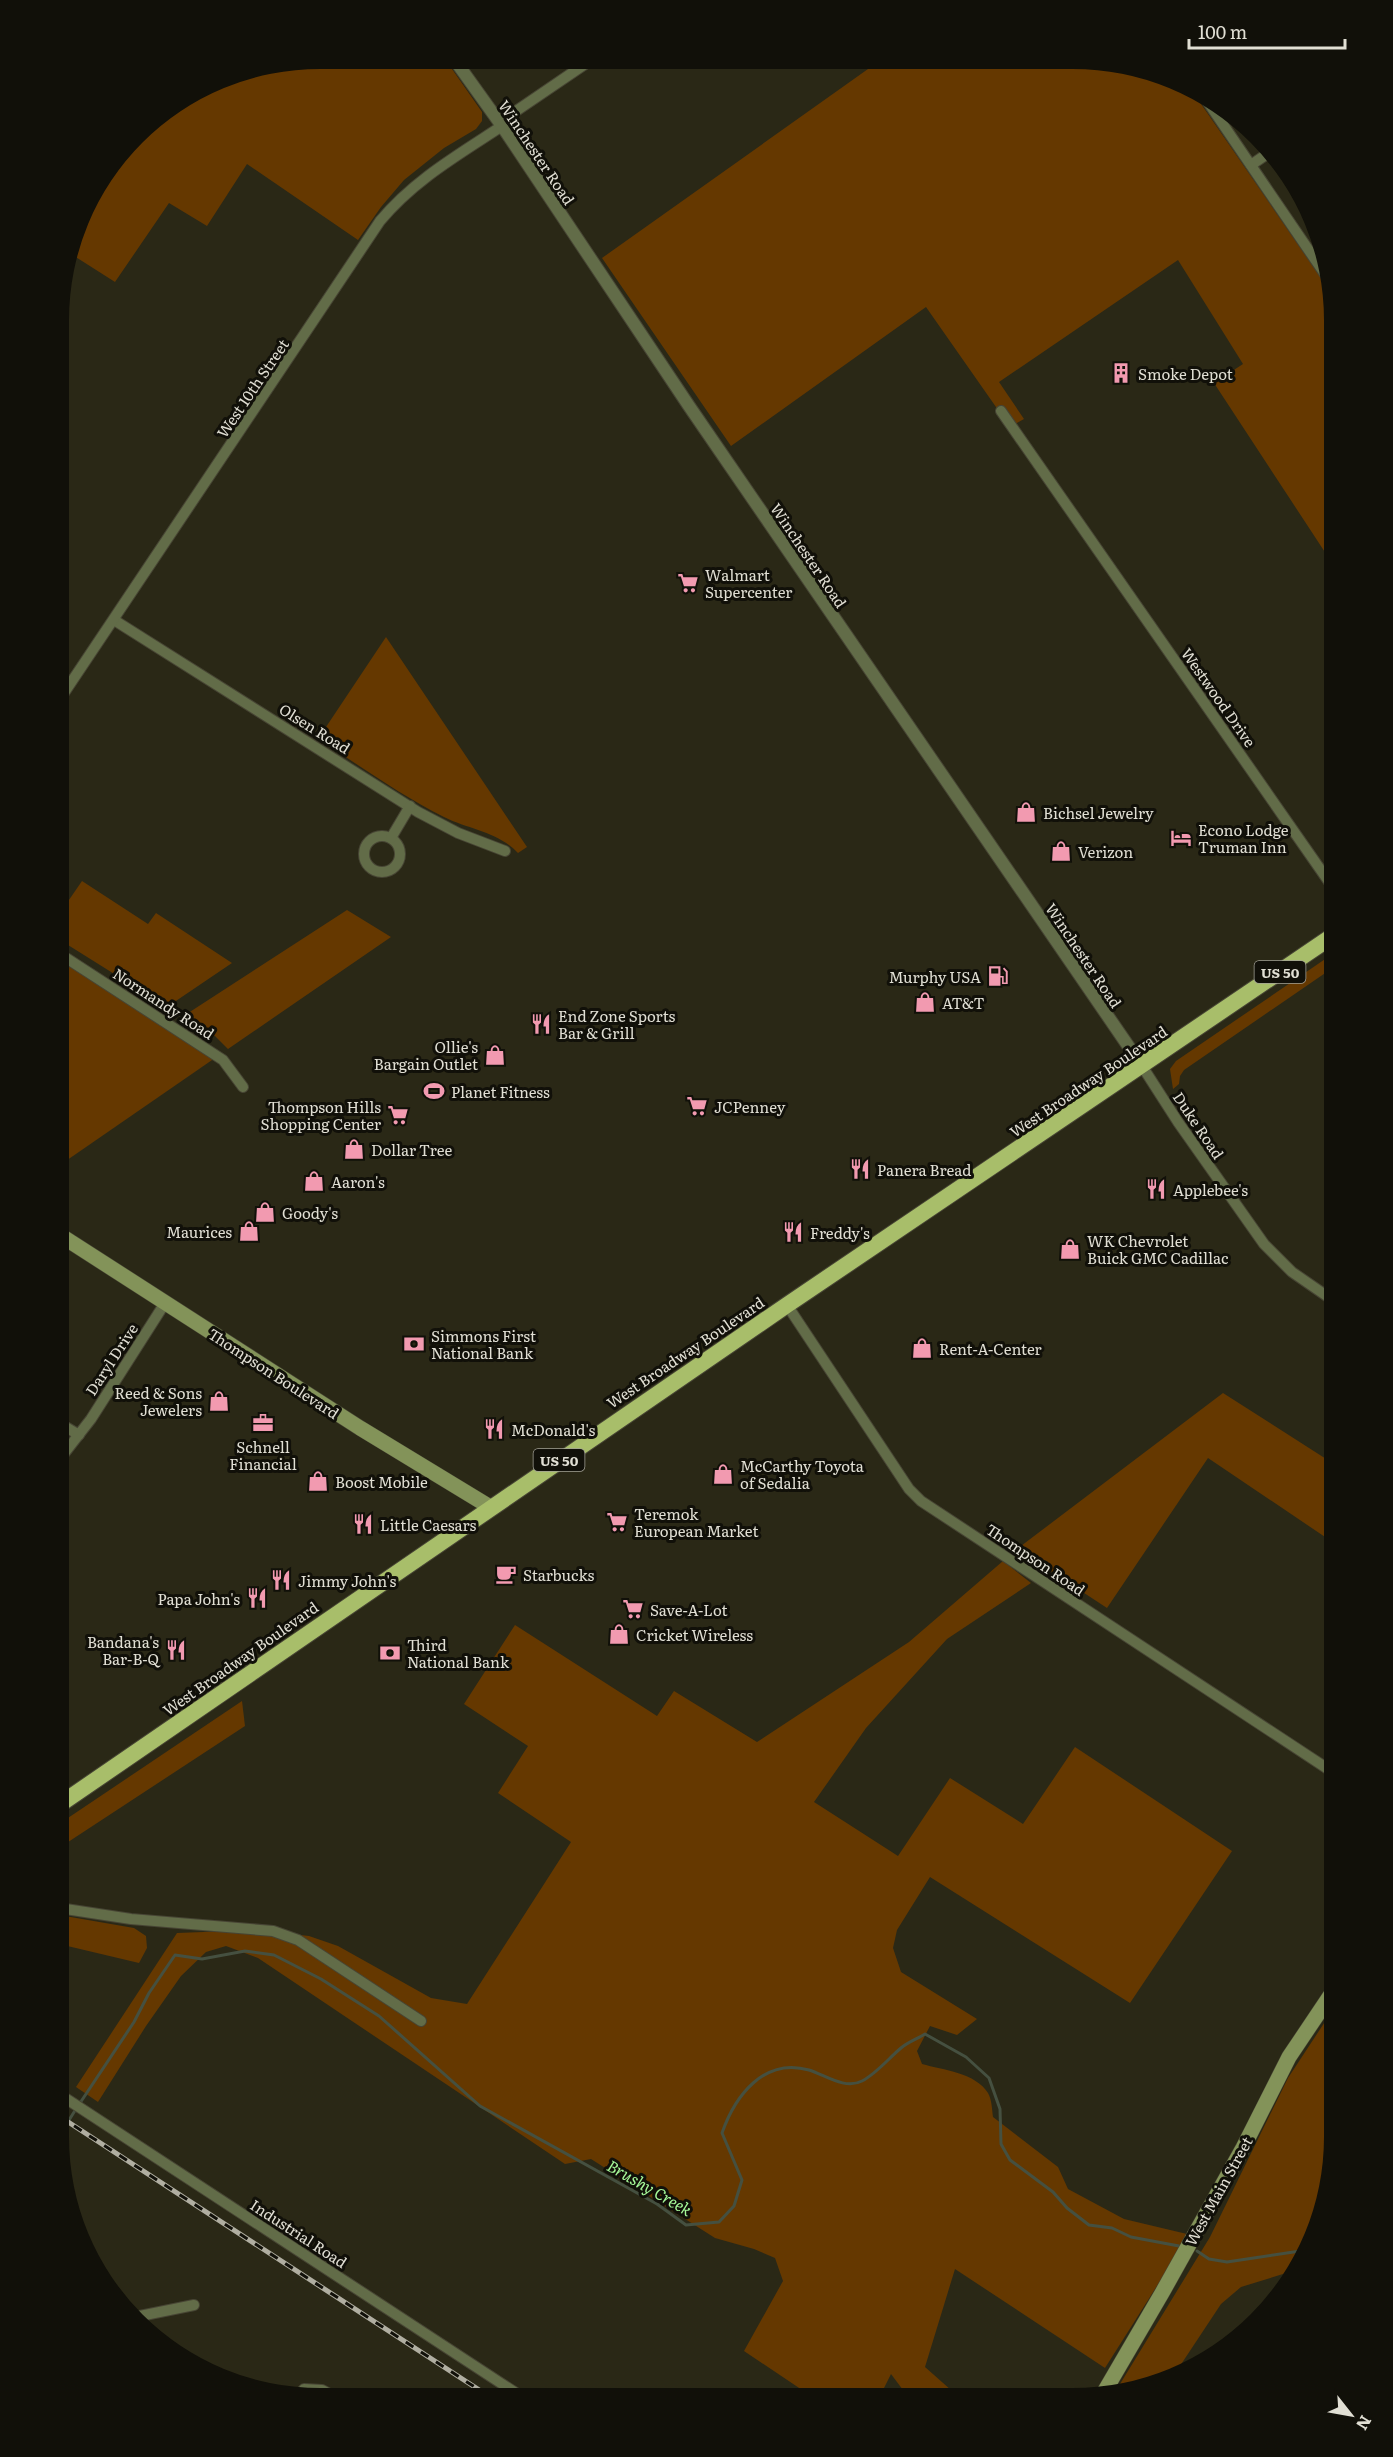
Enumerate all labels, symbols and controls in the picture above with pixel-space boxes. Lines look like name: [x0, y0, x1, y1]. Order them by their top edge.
scale bar: [1189, 12, 1345, 50]
text: 100 m: [1198, 18, 1247, 45]
street label: Winchester Road: [493, 95, 581, 209]
street label: West 10th Street: [210, 334, 294, 442]
building icon: Smoke Depot: [1109, 361, 1133, 385]
place label: Smoke Depot: [1138, 362, 1233, 385]
street label: Winchester Road: [765, 498, 853, 612]
place label: Walmart Supercenter: [705, 563, 792, 603]
supermarket icon: Walmart Supercenter: [676, 571, 700, 595]
street label: Westwood Drive: [1176, 643, 1262, 752]
street label: Olsen Road: [275, 697, 355, 759]
shop icon: Bichsel Jewelry: [1014, 800, 1038, 824]
place label: Bichsel Jewelry: [1043, 801, 1154, 824]
place label: Econo Lodge Truman Inn: [1198, 818, 1289, 858]
hotel icon: Econo Lodge Truman Inn: [1169, 826, 1193, 850]
shop icon: Verizon: [1049, 839, 1073, 863]
place label: Verizon: [1078, 840, 1133, 863]
street label: Winchester Road: [1040, 898, 1128, 1012]
road number: US 50: [1254, 961, 1306, 983]
street label: Normandy Road: [109, 962, 219, 1044]
fuel station icon: Murphy USA: [986, 964, 1010, 988]
place label: Murphy USA: [889, 965, 981, 988]
shop icon: AT&T: [913, 990, 937, 1014]
place label: AT&T: [942, 991, 985, 1014]
place label: End Zone Sports Bar & Grill: [558, 1004, 675, 1044]
restaurant icon: End Zone Sports Bar & Grill: [529, 1012, 553, 1036]
street label: West Broadway Boulevard: [1005, 1020, 1171, 1142]
place label: Ollie's Bargain Outlet: [374, 1035, 478, 1075]
shop icon: Ollie's Bargain Outlet: [483, 1043, 507, 1067]
sports icon: Planet Fitness: [422, 1079, 446, 1103]
place label: Planet Fitness: [451, 1080, 550, 1103]
street label: Duke Road: [1168, 1087, 1230, 1163]
supermarket icon: JCPenney: [685, 1094, 709, 1118]
place label: Thompson Hills Shopping Center: [261, 1095, 381, 1135]
place label: JCPenney: [714, 1095, 786, 1118]
supermarket icon: Thompson Hills Shopping Center: [386, 1103, 410, 1127]
shop icon: Dollar Tree: [342, 1137, 366, 1161]
place label: Dollar Tree: [371, 1138, 453, 1161]
restaurant icon: Panera Bread: [848, 1157, 872, 1181]
place label: Panera Bread: [877, 1158, 971, 1181]
shop icon: Aaron's: [302, 1169, 326, 1193]
place label: Aaron's: [331, 1170, 385, 1193]
restaurant icon: Applebee's: [1144, 1177, 1168, 1201]
place label: Applebee's: [1173, 1178, 1248, 1201]
shop icon: Goody's: [253, 1200, 277, 1224]
place label: Goody's: [282, 1201, 338, 1224]
shop icon: Maurices: [237, 1219, 261, 1243]
place label: Maurices: [166, 1220, 232, 1243]
restaurant icon: Freddy's: [781, 1220, 805, 1244]
place label: Freddy's: [810, 1221, 870, 1244]
place label: WK Chevrolet Buick GMC Cadillac: [1087, 1229, 1229, 1269]
shop icon: WK Chevrolet Buick GMC Cadillac: [1058, 1237, 1082, 1261]
street label: West Broadway Boulevard: [602, 1291, 768, 1413]
street label: Daryl Drive: [79, 1318, 143, 1400]
street label: Thompson Boulevard: [204, 1322, 344, 1424]
place label: Simmons First National Bank: [431, 1324, 536, 1364]
bank icon: Simmons First National Bank: [402, 1332, 426, 1356]
shop icon: Rent-A-Center: [910, 1336, 934, 1360]
place label: Rent-A-Center: [939, 1337, 1042, 1360]
place label: Reed & Sons Jewelers: [115, 1381, 202, 1421]
shop icon: Reed & Sons Jewelers: [207, 1389, 231, 1413]
office icon: Schnell Financial: [251, 1411, 275, 1435]
restaurant icon: McDonald's: [482, 1417, 506, 1441]
place label: McDonald's: [511, 1418, 595, 1441]
place label: Schnell Financial: [229, 1435, 297, 1475]
road number: US 50: [534, 1449, 584, 1471]
place label: McCarthy Toyota of Sedalia: [740, 1454, 865, 1494]
shop icon: McCarthy Toyota of Sedalia: [711, 1462, 735, 1486]
shop icon: Boost Mobile: [306, 1469, 330, 1493]
place label: Boost Mobile: [335, 1470, 428, 1493]
place label: Teremok European Market: [634, 1502, 759, 1542]
supermarket icon: Teremok European Market: [605, 1510, 629, 1534]
restaurant icon: Little Caesars: [351, 1512, 375, 1536]
place label: Little Caesars: [380, 1513, 477, 1536]
street label: Thompson Road: [982, 1517, 1090, 1601]
cafe icon: Starbucks: [494, 1562, 518, 1586]
place label: Starbucks: [523, 1563, 595, 1586]
restaurant icon: Jimmy John's: [269, 1568, 293, 1592]
place label: Jimmy John's: [298, 1569, 397, 1592]
restaurant icon: Papa John's: [245, 1586, 269, 1610]
place label: Papa John's: [157, 1587, 240, 1610]
street label: West Broadway Boulevard: [157, 1595, 323, 1721]
supermarket icon: Save-A-Lot: [621, 1597, 645, 1621]
place label: Save-A-Lot: [650, 1598, 728, 1621]
shop icon: Cricket Wireless: [607, 1622, 631, 1646]
place label: Cricket Wireless: [636, 1623, 753, 1646]
place label: Bandana's Bar-B-Q: [87, 1630, 162, 1670]
place label: Third National Bank: [407, 1633, 510, 1673]
restaurant icon: Bandana's Bar-B-Q: [164, 1638, 188, 1662]
bank icon: Third National Bank: [378, 1641, 402, 1665]
street label: West Main Street: [1178, 2132, 1258, 2250]
water label: Brushy Creek: [603, 2153, 697, 2221]
street label: Industrial Road: [246, 2193, 352, 2273]
north arrow: [1321, 2385, 1381, 2445]
text: N: [1351, 2411, 1378, 2435]

